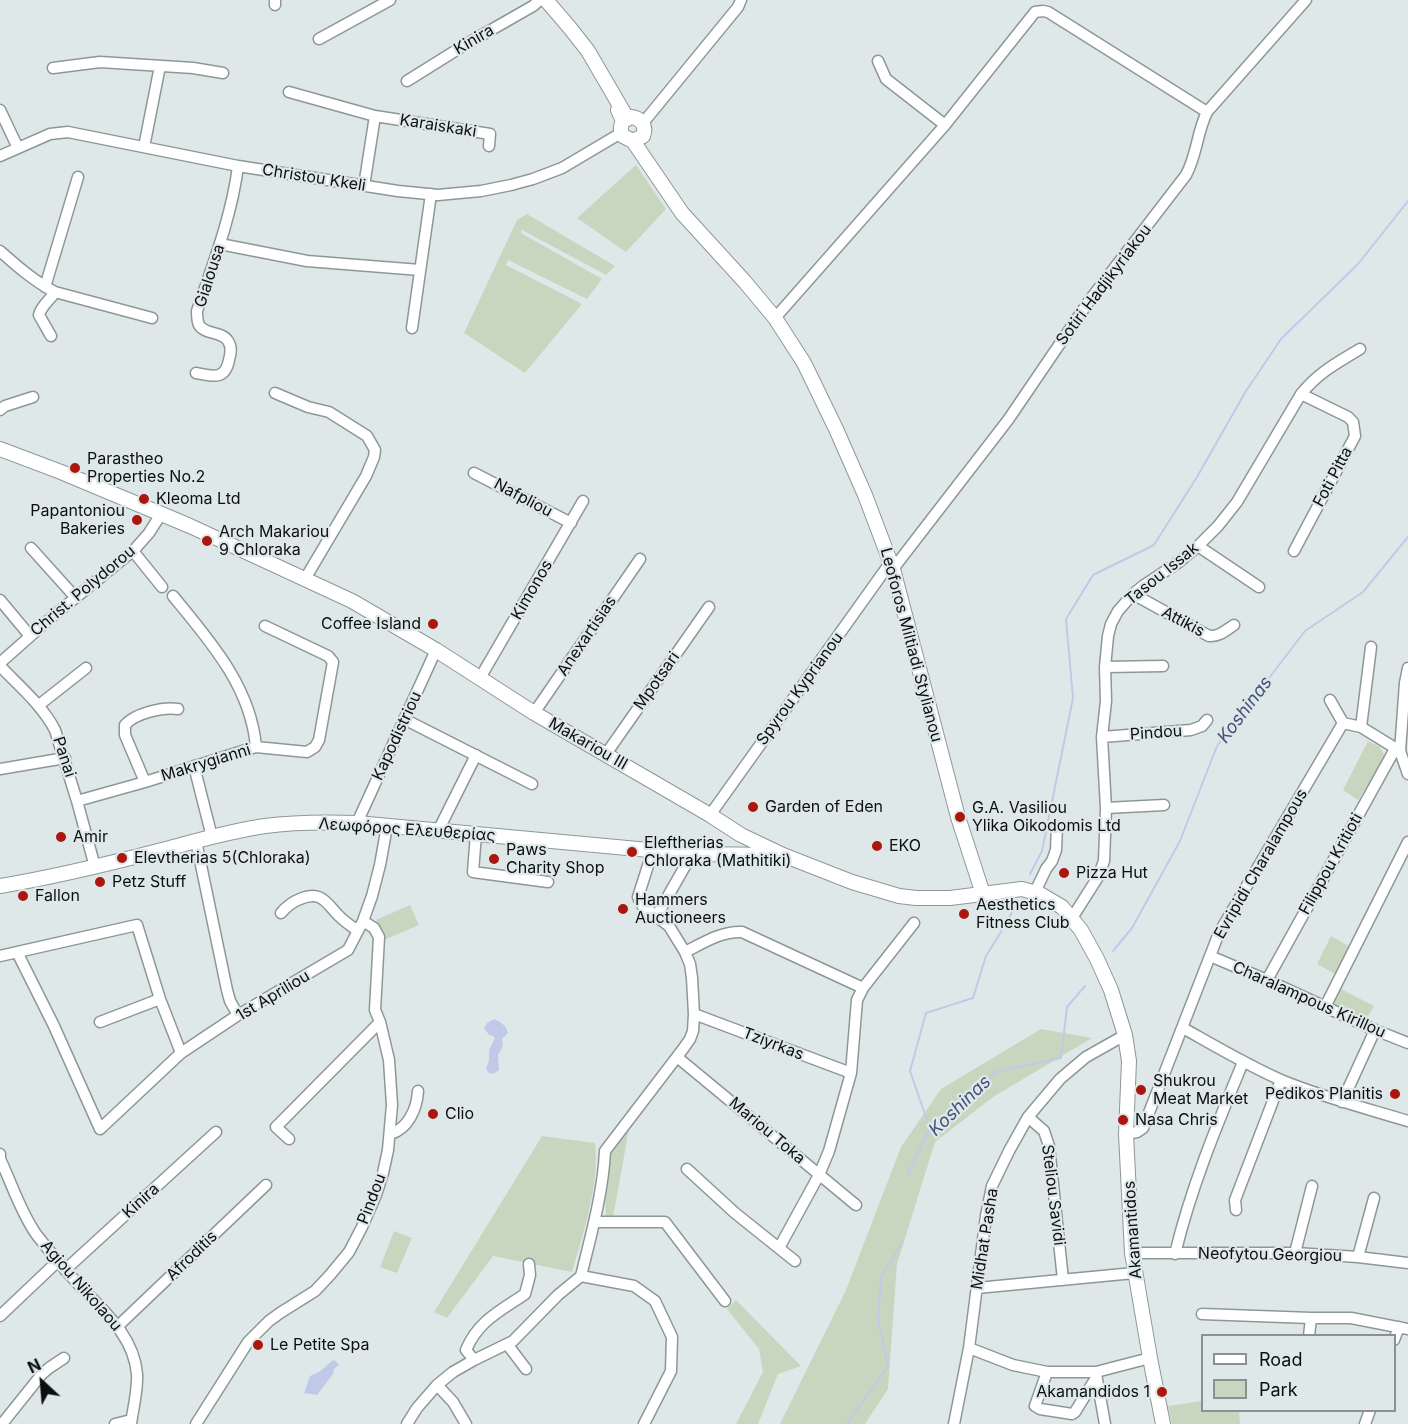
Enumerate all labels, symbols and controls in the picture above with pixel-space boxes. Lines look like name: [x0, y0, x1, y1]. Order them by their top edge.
street label: Kinira: [450, 21, 498, 59]
street label: Karaiskaki: [398, 110, 478, 142]
street label: Christou Kkeli: [261, 160, 367, 196]
street label: Sotiri Hadjikyriakou: [1052, 221, 1156, 349]
street label: Gialousa: [191, 242, 229, 310]
street label: Foti Pitta: [1309, 444, 1357, 510]
place label: Parastheo Properties No.2: [87, 449, 205, 487]
marker: Parastheo Properties No.2: [68, 461, 82, 475]
street label: Nafpliou: [490, 475, 556, 521]
place label: Kleoma Ltd: [156, 489, 241, 509]
marker: Kleoma Ltd: [137, 492, 151, 506]
place label: Papantoniou Bakeries: [30, 501, 125, 539]
marker: Papantoniou Bakeries: [130, 513, 144, 527]
place label: Arch Makariou 9 Chloraka: [219, 522, 329, 560]
marker: Arch Makariou 9 Chloraka: [200, 534, 214, 548]
street label: Tasou Issak: [1121, 539, 1203, 609]
street label: Christ. Polydorou: [27, 542, 139, 640]
street label: Leoforos Miltiadi Stylianou: [876, 546, 946, 744]
street label: Kimonos: [507, 557, 557, 623]
street label: Anexartisias: [553, 592, 621, 680]
street label: Attikis: [1158, 603, 1208, 641]
place label: Coffee Island: [321, 614, 421, 634]
marker: Coffee Island: [426, 617, 440, 631]
street label: Spyrou Kyprianou: [753, 629, 847, 749]
street label: Mpotsari: [630, 648, 684, 714]
water label: Koshinas: [1213, 672, 1277, 748]
street label: Kapodistriou: [368, 689, 426, 783]
street label: Makariou III: [545, 714, 631, 774]
street label: Pindou: [1129, 722, 1183, 744]
street label: Panai: [48, 734, 80, 780]
street label: Makrygianni: [159, 740, 253, 786]
street label: Evripidi Charalampous: [1210, 786, 1312, 942]
place label: Garden of Eden: [765, 797, 883, 817]
place label: G.A. Vasiliou Ylika Oikodomis Ltd: [972, 798, 1121, 836]
marker: Garden of Eden: [746, 800, 760, 814]
marker: G.A. Vasiliou Ylika Oikodomis Ltd: [953, 810, 967, 824]
street label: Filippou Kritioti: [1295, 810, 1367, 918]
street label: Λεωφόρος Ελευθερίας: [318, 814, 496, 846]
place label: Amir: [73, 827, 108, 847]
marker: Amir: [54, 830, 68, 844]
place label: Eleftherias Chloraka (Mathitiki): [644, 833, 791, 871]
place label: EKO: [889, 836, 921, 856]
marker: EKO: [870, 839, 884, 853]
place label: Paws Charity Shop: [506, 840, 604, 878]
marker: Eleftherias Chloraka (Mathitiki): [625, 845, 639, 859]
place label: Elevtherias 5(Chloraka): [134, 848, 311, 868]
marker: Elevtherias 5(Chloraka): [115, 851, 129, 865]
marker: Paws Charity Shop: [487, 852, 501, 866]
place label: Pizza Hut: [1076, 863, 1148, 883]
marker: Pizza Hut: [1057, 866, 1071, 880]
place label: Petz Stuff: [112, 872, 186, 892]
marker: Petz Stuff: [93, 875, 107, 889]
place label: Fallon: [35, 886, 80, 906]
marker: Fallon: [16, 889, 30, 903]
place label: Hammers Auctioneers: [635, 890, 726, 928]
place label: Aesthetics Fitness Club: [976, 895, 1070, 933]
marker: Hammers Auctioneers: [616, 902, 630, 916]
marker: Aesthetics Fitness Club: [957, 907, 971, 921]
street label: Charalampous Kirillou: [1229, 958, 1389, 1042]
street label: 1st Apriliou: [233, 967, 313, 1025]
street label: Tziyrkas: [740, 1024, 806, 1064]
water label: Koshinas: [924, 1071, 996, 1141]
place label: Shukrou Meat Market: [1153, 1071, 1248, 1109]
marker: Shukrou Meat Market: [1134, 1083, 1148, 1097]
place label: Pedikos Planitis: [1265, 1084, 1383, 1104]
marker: Pedikos Planitis: [1388, 1087, 1402, 1101]
street label: Mariou Toka: [725, 1094, 809, 1168]
place label: Clio: [445, 1104, 474, 1124]
marker: Clio: [426, 1107, 440, 1121]
place label: Nasa Chris: [1135, 1110, 1218, 1130]
marker: Nasa Chris: [1116, 1113, 1130, 1127]
street label: Steliou Savidi: [1037, 1143, 1069, 1247]
street label: Pindou: [354, 1171, 390, 1227]
street label: Kinira: [119, 1179, 163, 1223]
street label: Akamantidos: [1120, 1180, 1146, 1280]
street label: Midhat Pasha: [968, 1187, 1002, 1291]
street label: Afroditis: [162, 1227, 222, 1285]
street label: Agiou Nikolaou: [36, 1237, 126, 1335]
street label: Neofytou Georgiou: [1198, 1244, 1342, 1266]
legend: [1201, 1334, 1396, 1412]
place label: Le Petite Spa: [270, 1335, 370, 1355]
marker: Le Petite Spa: [251, 1338, 265, 1352]
text: Road: [1259, 1349, 1302, 1370]
north arrow: [12, 1352, 72, 1412]
text: N: [24, 1354, 44, 1377]
text: Park: [1259, 1379, 1298, 1400]
place label: Akamandidos 1: [1036, 1382, 1150, 1402]
marker: Akamandidos 1: [1155, 1385, 1169, 1399]

